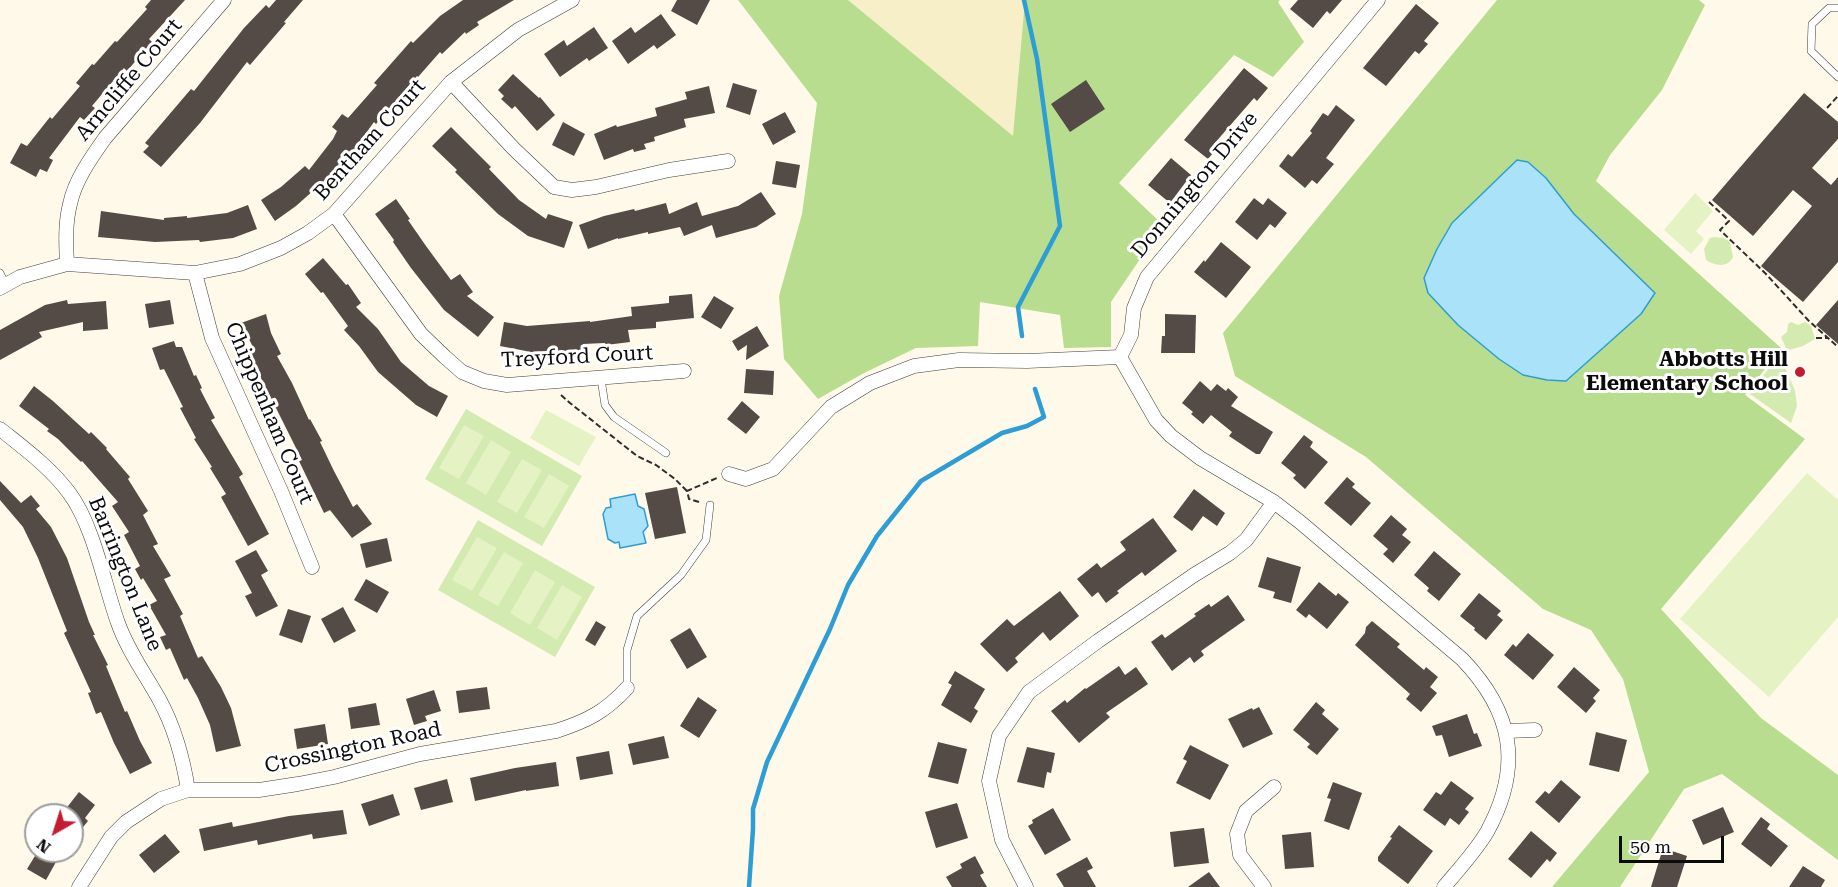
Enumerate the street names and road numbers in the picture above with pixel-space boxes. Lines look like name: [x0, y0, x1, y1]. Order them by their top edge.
street label: Arncliffe Court: [71, 14, 187, 146]
street label: Bentham Court: [309, 74, 431, 206]
street label: Donnington Drive: [1127, 107, 1263, 263]
street label: Chippenham Court: [219, 318, 319, 508]
street label: Treyford Court: [500, 340, 654, 374]
street label: Barrington Lane: [83, 493, 167, 655]
street label: Crossington Road: [262, 717, 444, 779]

